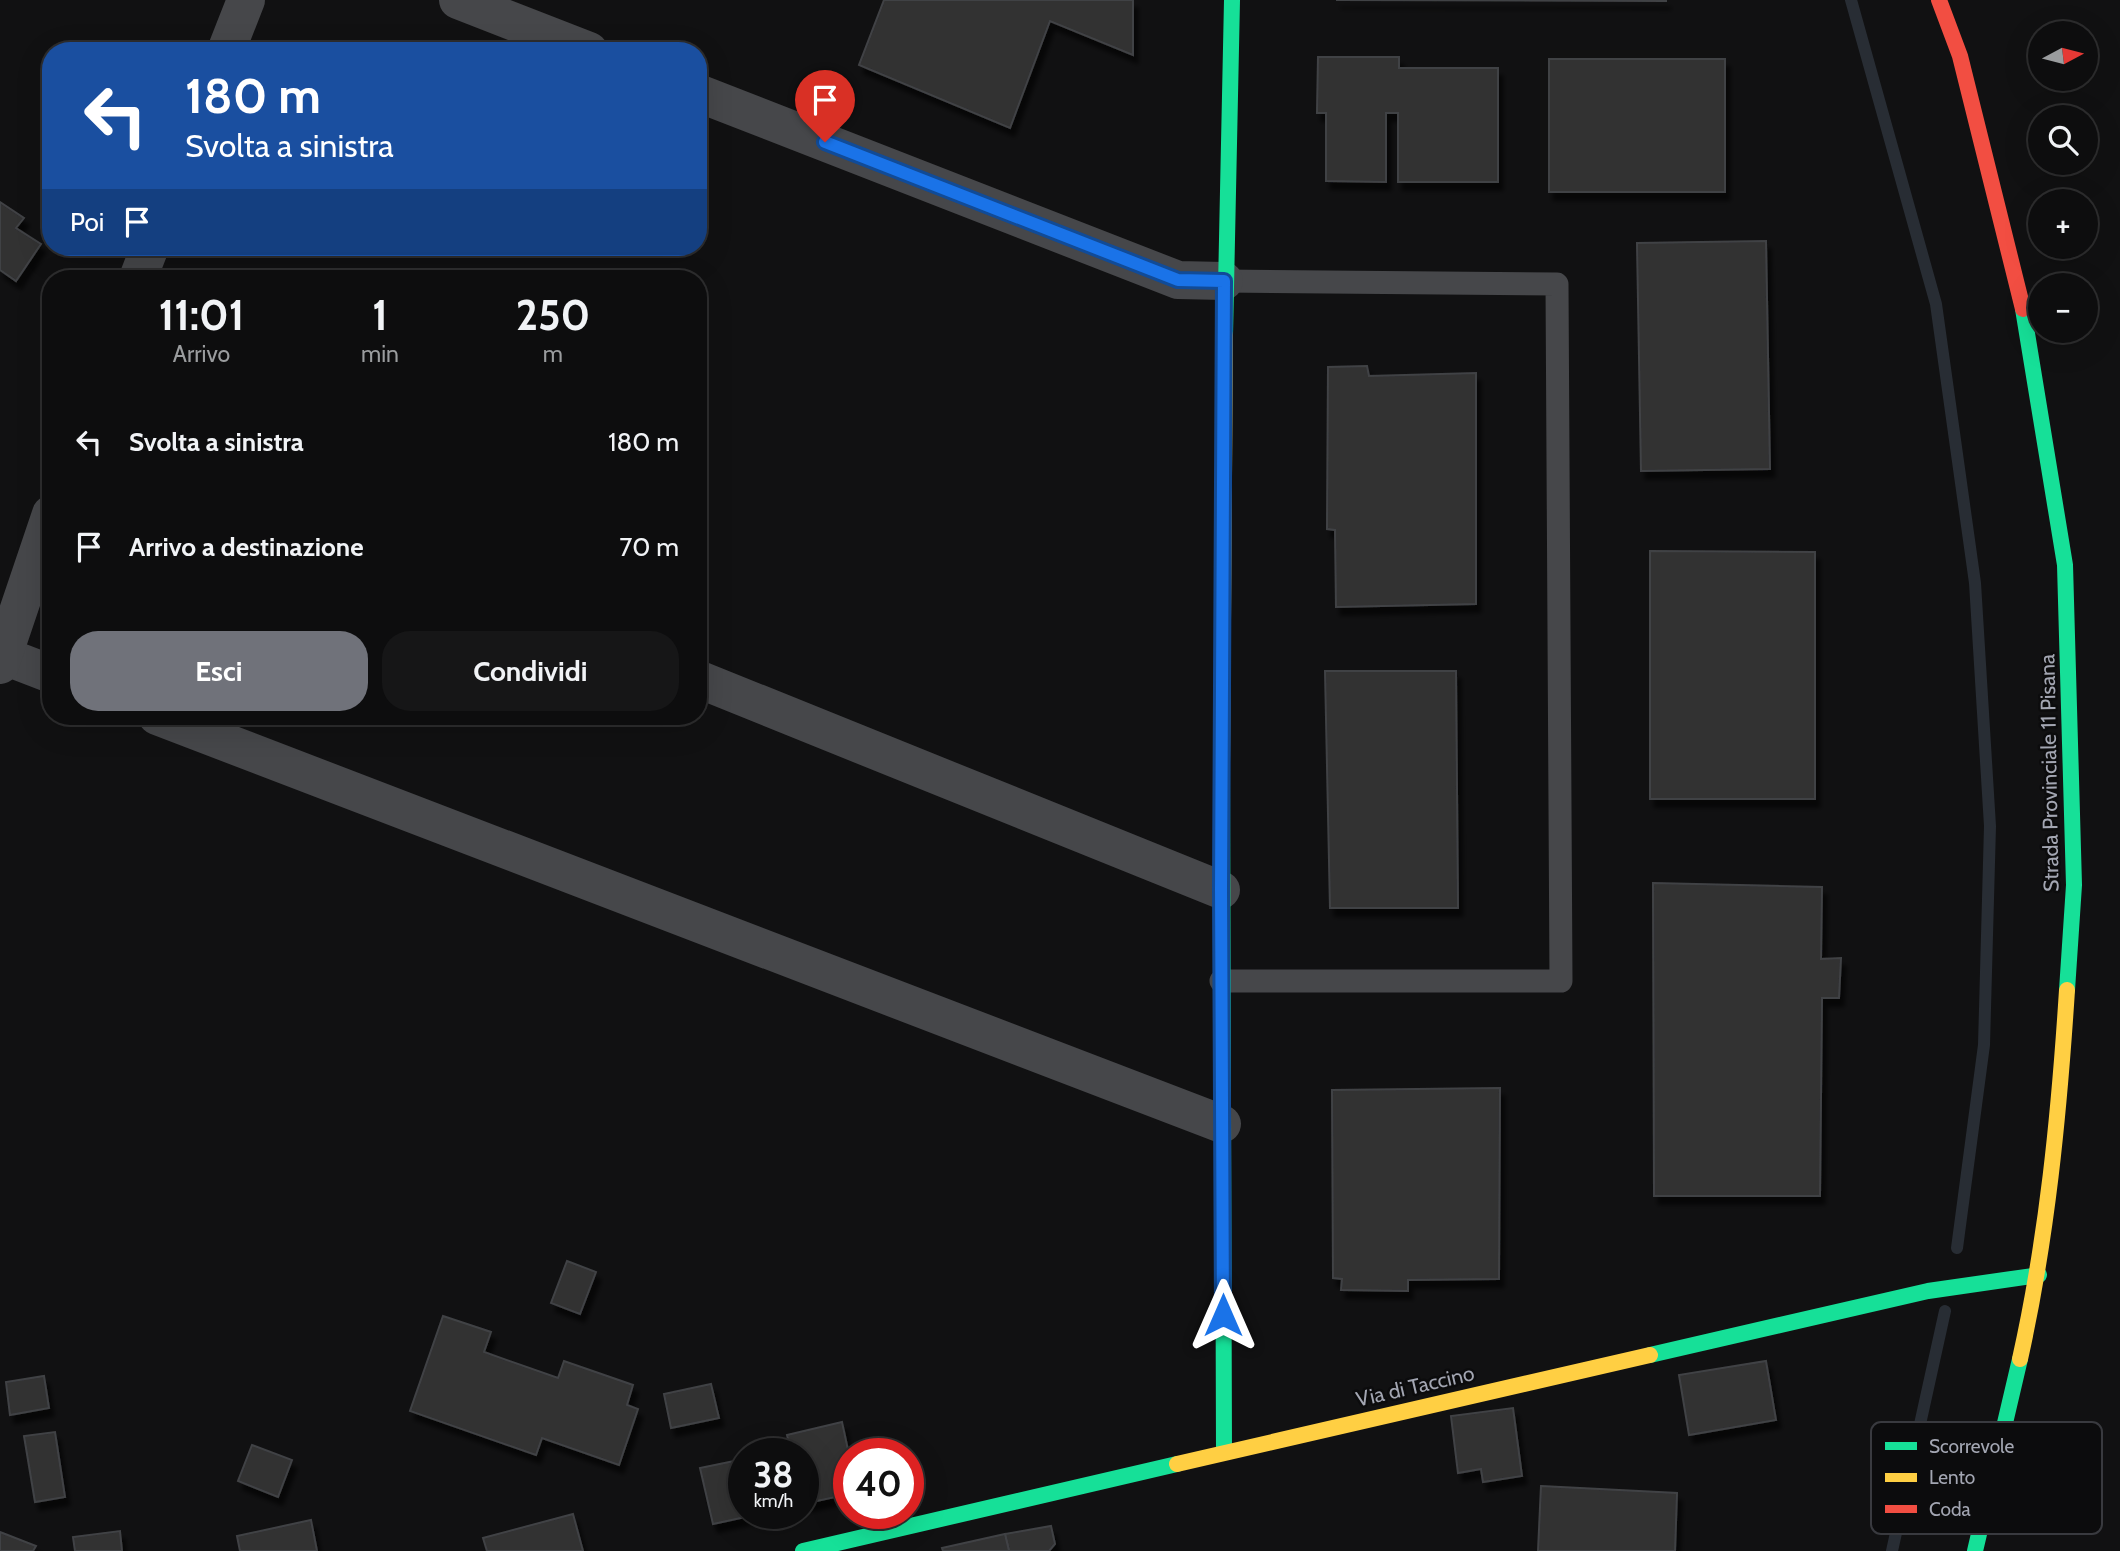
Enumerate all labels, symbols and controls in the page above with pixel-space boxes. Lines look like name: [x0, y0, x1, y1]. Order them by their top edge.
north arrow: [2028, 21, 2098, 91]
map controls: [2028, 21, 2098, 343]
text: 180 m: [185, 66, 321, 125]
icon: left: [70, 70, 161, 161]
pin: [795, 70, 855, 142]
icon: arrive: [806, 81, 844, 119]
button: search: [2028, 105, 2098, 175]
text: Svolta a sinistra: [185, 126, 394, 165]
button: +: [2028, 189, 2098, 259]
icon: arrive: [118, 203, 156, 241]
text: Poi: [70, 206, 104, 238]
button: −: [2028, 273, 2098, 343]
text: 11:01: [159, 289, 244, 341]
text: 1: [372, 289, 388, 341]
text: 250: [516, 289, 590, 341]
text: Arrivo: [173, 340, 230, 368]
text: min: [361, 340, 399, 368]
text: m: [543, 340, 563, 368]
icon: left: [70, 423, 108, 461]
text: Svolta a sinistra: [129, 426, 304, 458]
text: 180 m: [608, 426, 679, 458]
icon: arrive: [70, 528, 108, 566]
text: Arrivo a destinazione: [129, 531, 364, 563]
text: 70 m: [619, 531, 679, 563]
button: Esci: [70, 631, 368, 711]
button: Condividi: [382, 631, 679, 711]
street label: Strada Provinciale 11 Pisana: [2034, 654, 2064, 892]
position arrow: [1186, 1278, 1260, 1352]
street label: Via di Taccino: [1353, 1360, 1477, 1412]
legend: [1871, 1422, 2102, 1534]
text: Scorrevole: [1929, 1435, 2014, 1458]
speed limit sign: 40: [833, 1438, 924, 1529]
text: 38: [753, 1453, 794, 1496]
text: Lento: [1929, 1466, 1975, 1489]
text: km/h: [754, 1490, 793, 1512]
text: Coda: [1929, 1498, 1971, 1521]

